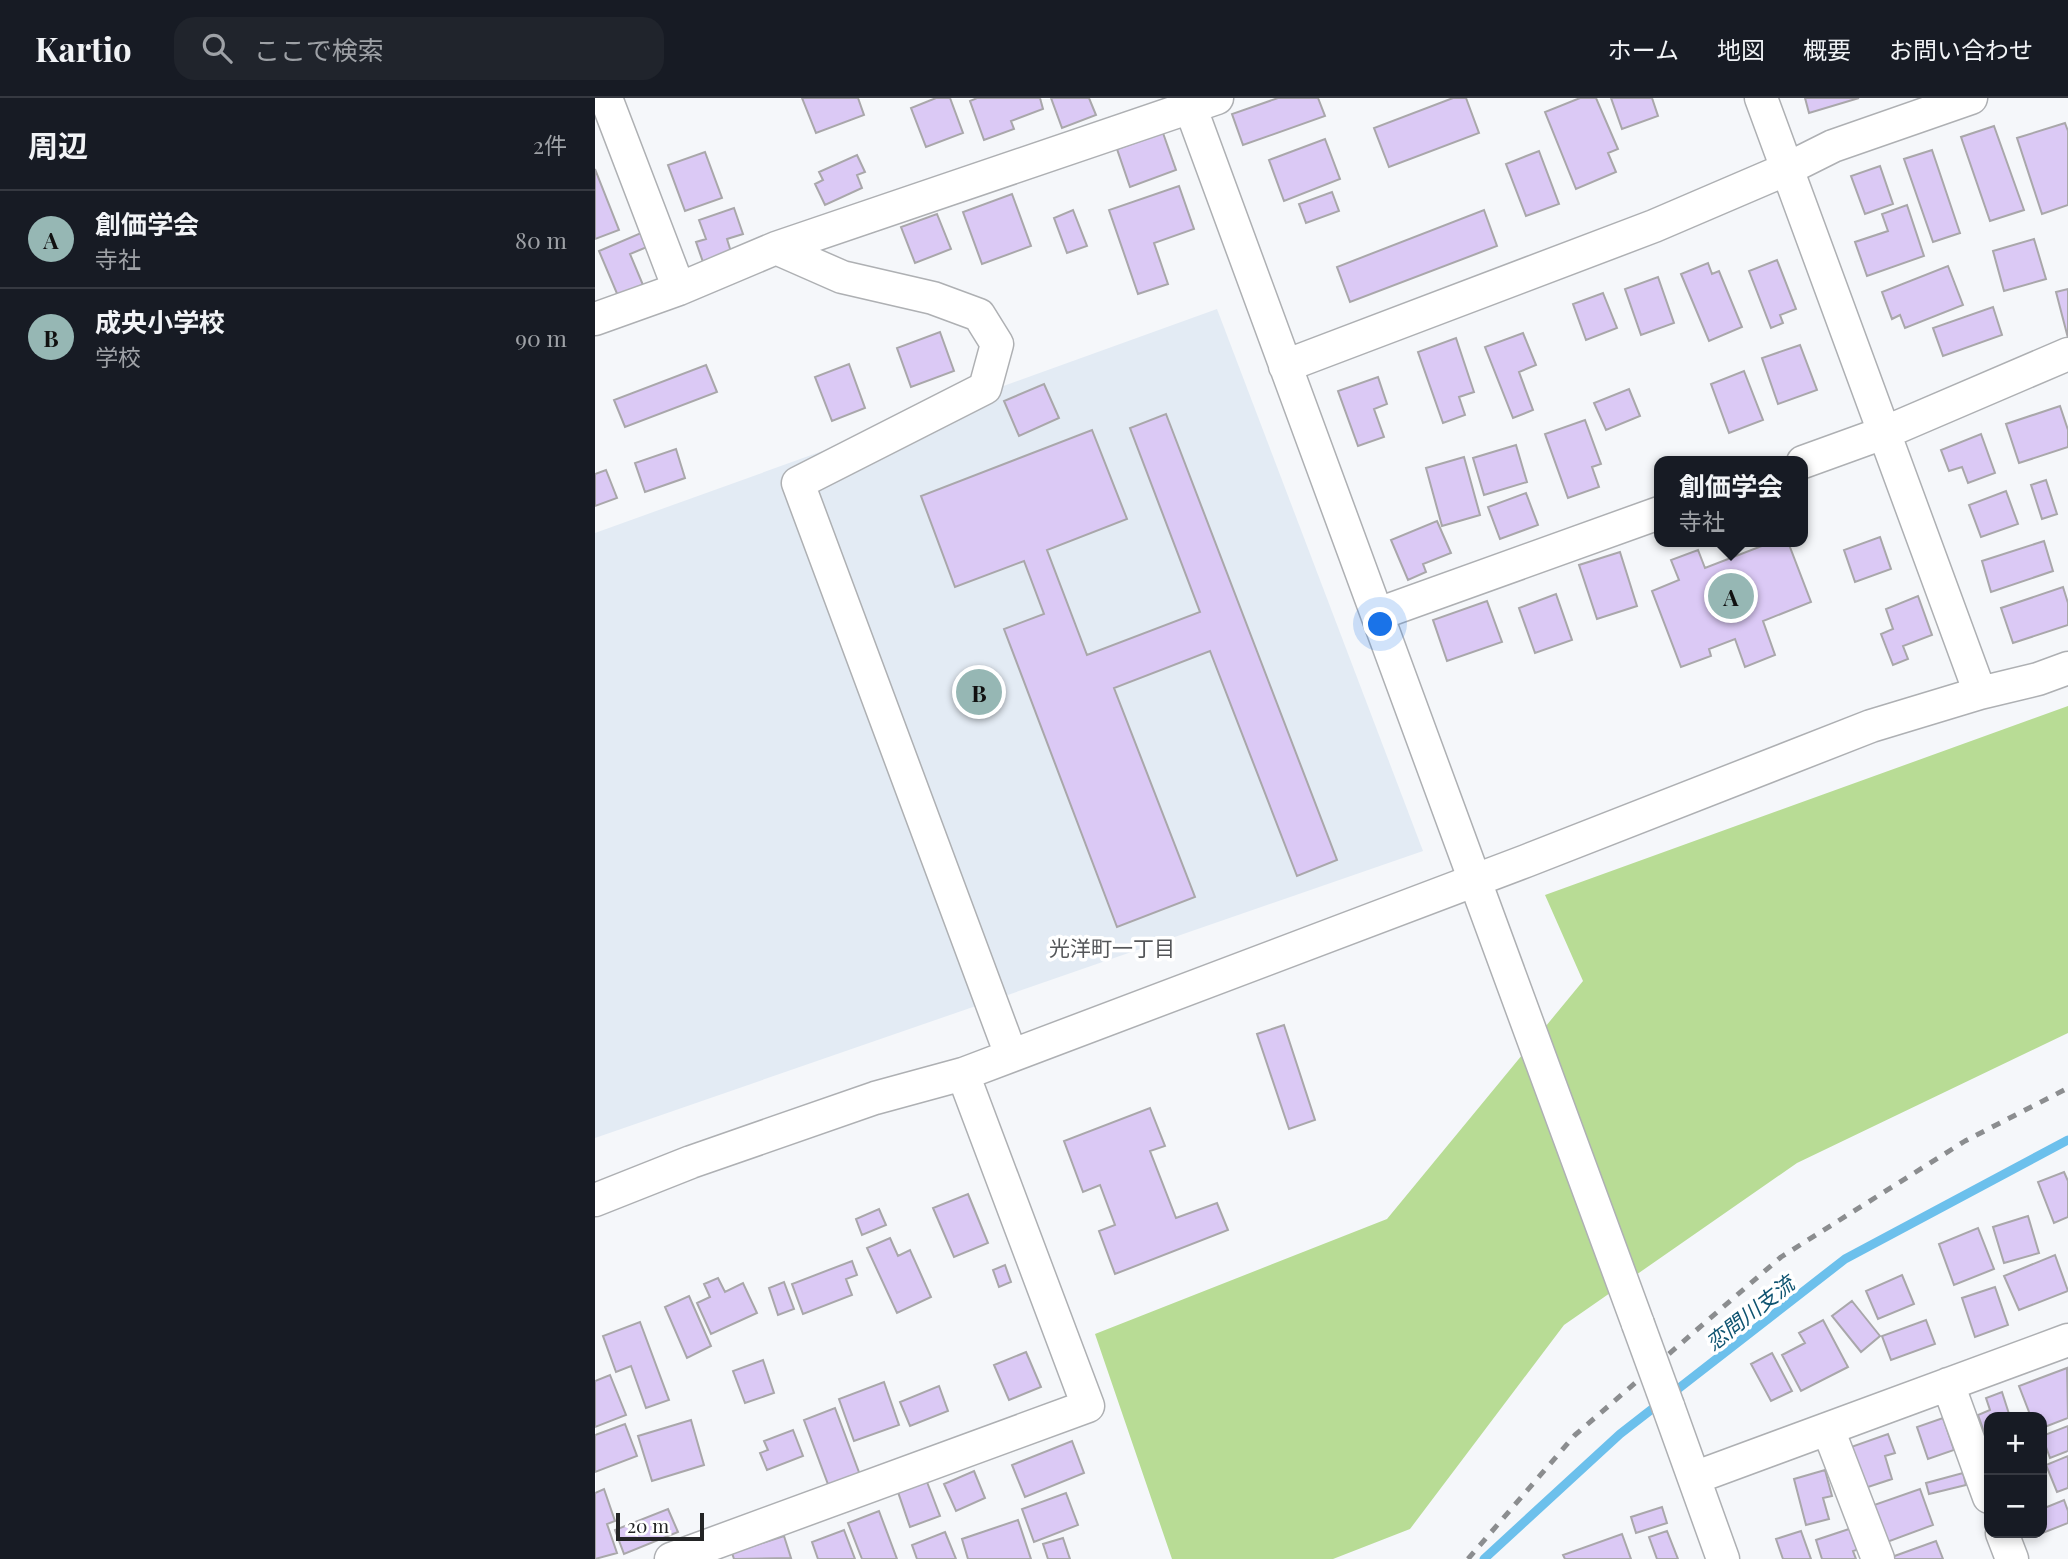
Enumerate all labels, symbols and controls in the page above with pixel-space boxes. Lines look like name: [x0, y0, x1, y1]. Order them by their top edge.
search box: [174, 17, 664, 80]
text: Kartio: [35, 26, 132, 70]
icon: search: [198, 29, 236, 67]
text: ここで検索: [254, 32, 384, 67]
text: ホーム: [1608, 33, 1679, 65]
text: 地図: [1717, 33, 1765, 65]
text: 概要: [1803, 33, 1851, 65]
text: お問い合わせ: [1889, 33, 2033, 65]
text: 周辺: [28, 125, 88, 165]
text: 2件: [533, 129, 567, 160]
text: 創価学会: [95, 206, 199, 241]
text: A: [43, 224, 59, 255]
text: 80 m: [515, 224, 567, 255]
text: 寺社: [95, 243, 141, 274]
text: 成央小学校: [95, 304, 225, 339]
text: B: [43, 322, 59, 353]
text: 90 m: [515, 322, 567, 353]
text: 学校: [95, 341, 141, 372]
popup: [1654, 456, 1808, 547]
text: 創価学会: [1679, 468, 1783, 503]
text: 寺社: [1679, 505, 1725, 536]
pin: A: [1708, 570, 1754, 622]
your location: [1363, 607, 1397, 641]
pin: B: [956, 666, 1002, 718]
district label: 光洋町一丁目: [1049, 933, 1175, 961]
water label: 恋問川支流: [1699, 1267, 1801, 1355]
map controls: [1984, 1412, 2047, 1538]
button: +: [1984, 1412, 2047, 1475]
button: −: [1984, 1475, 2047, 1538]
scale bar: [616, 1510, 703, 1542]
text: 20 m: [627, 1512, 669, 1538]

